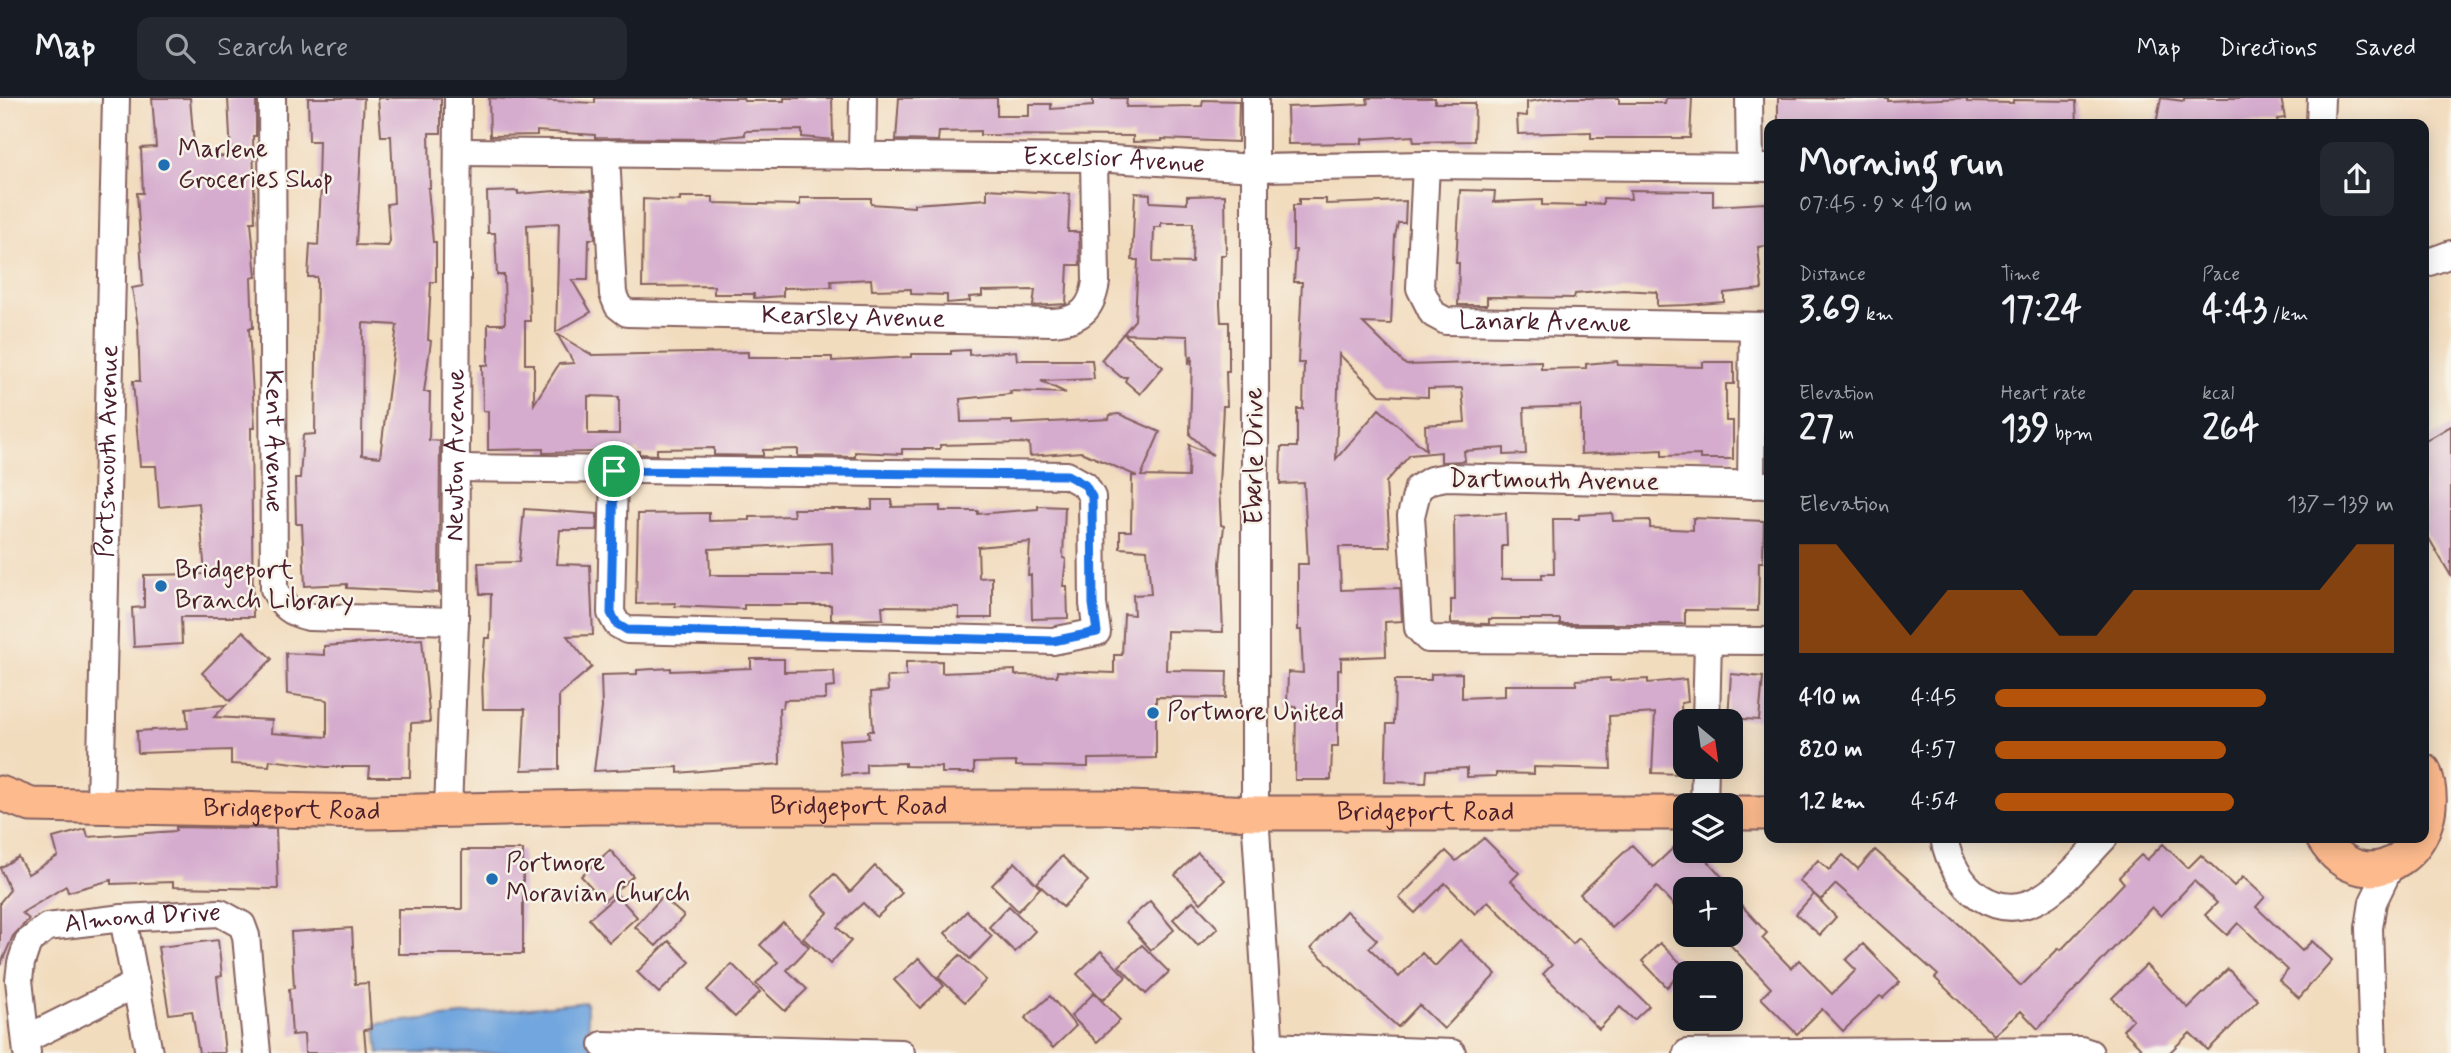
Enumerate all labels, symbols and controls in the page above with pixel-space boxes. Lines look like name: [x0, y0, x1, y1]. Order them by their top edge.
search box: [137, 17, 627, 80]
text: Map: [35, 26, 95, 70]
icon: search: [161, 29, 199, 67]
text: Search here: [217, 31, 348, 65]
text: Map: [2137, 33, 2181, 64]
text: Directions: [2219, 33, 2317, 64]
text: Saved: [2355, 33, 2416, 64]
place label: Marlene Groceries Shop: [178, 133, 333, 197]
text: Morning run: [1799, 139, 2004, 188]
street label: Excelsior Avenue: [1023, 140, 1206, 182]
button: share: [2320, 142, 2394, 216]
marker: Marlene Groceries Shop: [156, 157, 172, 173]
text: 07:45 · 9 × 410 m: [1799, 190, 1972, 220]
text: Distance: [1799, 262, 1866, 287]
text: Time: [2001, 262, 2040, 287]
text: Pace: [2202, 262, 2240, 287]
text: 3.69: [1799, 287, 1861, 333]
text: 17:24: [2001, 287, 2082, 333]
text: 4:43: [2202, 287, 2267, 333]
street label: Kearsley Avenue: [761, 299, 946, 337]
text: km: [1861, 302, 1894, 327]
text: /km: [2267, 302, 2308, 327]
street label: Lanark Avenue: [1459, 304, 1631, 341]
street label: Portsmouth Avenue: [89, 344, 127, 558]
street label: Kent Avenue: [256, 369, 291, 513]
street label: Newton Avenue: [438, 369, 473, 542]
text: Elevation: [1799, 381, 1874, 406]
text: Heart rate: [2001, 381, 2086, 406]
text: kcal: [2202, 381, 2234, 406]
street label: Eberle Drive: [1238, 387, 1272, 525]
text: 27: [1799, 406, 1834, 452]
text: 139: [2001, 406, 2050, 452]
text: 264: [2202, 406, 2259, 452]
text: m: [1834, 421, 1854, 446]
text: bpm: [2050, 421, 2093, 446]
pin: [584, 441, 644, 501]
icon: arrive: [595, 452, 633, 490]
street label: Dartmouth Avenue: [1449, 462, 1660, 500]
text: Elevation: [1799, 490, 1890, 520]
text: 137–139 m: [2287, 490, 2394, 520]
place label: Bridgeport Branch Library: [175, 554, 354, 618]
marker: Bridgeport Branch Library: [153, 578, 169, 594]
text: 410 m: [1799, 683, 1861, 713]
text: 4:45: [1911, 683, 1956, 713]
place label: Portmore United: [1167, 696, 1344, 730]
marker: Portmore United: [1145, 705, 1161, 721]
north arrow: [1673, 709, 1743, 779]
map controls: [1673, 709, 1743, 1031]
text: 820 m: [1799, 735, 1862, 765]
text: 4:57: [1911, 735, 1956, 765]
text: 1.2 km: [1799, 787, 1865, 817]
text: 4:54: [1911, 787, 1958, 817]
street label: Bridgeport Road: [770, 790, 947, 824]
street label: Bridgeport Road: [203, 792, 381, 829]
button: layers: [1673, 793, 1743, 863]
street label: Bridgeport Road: [1337, 796, 1514, 830]
place label: Portmore Moravian Church: [506, 847, 690, 911]
marker: Portmore Moravian Church: [484, 871, 500, 887]
button: +: [1673, 877, 1743, 947]
street label: Almond Drive: [63, 896, 222, 942]
button: −: [1673, 961, 1743, 1031]

